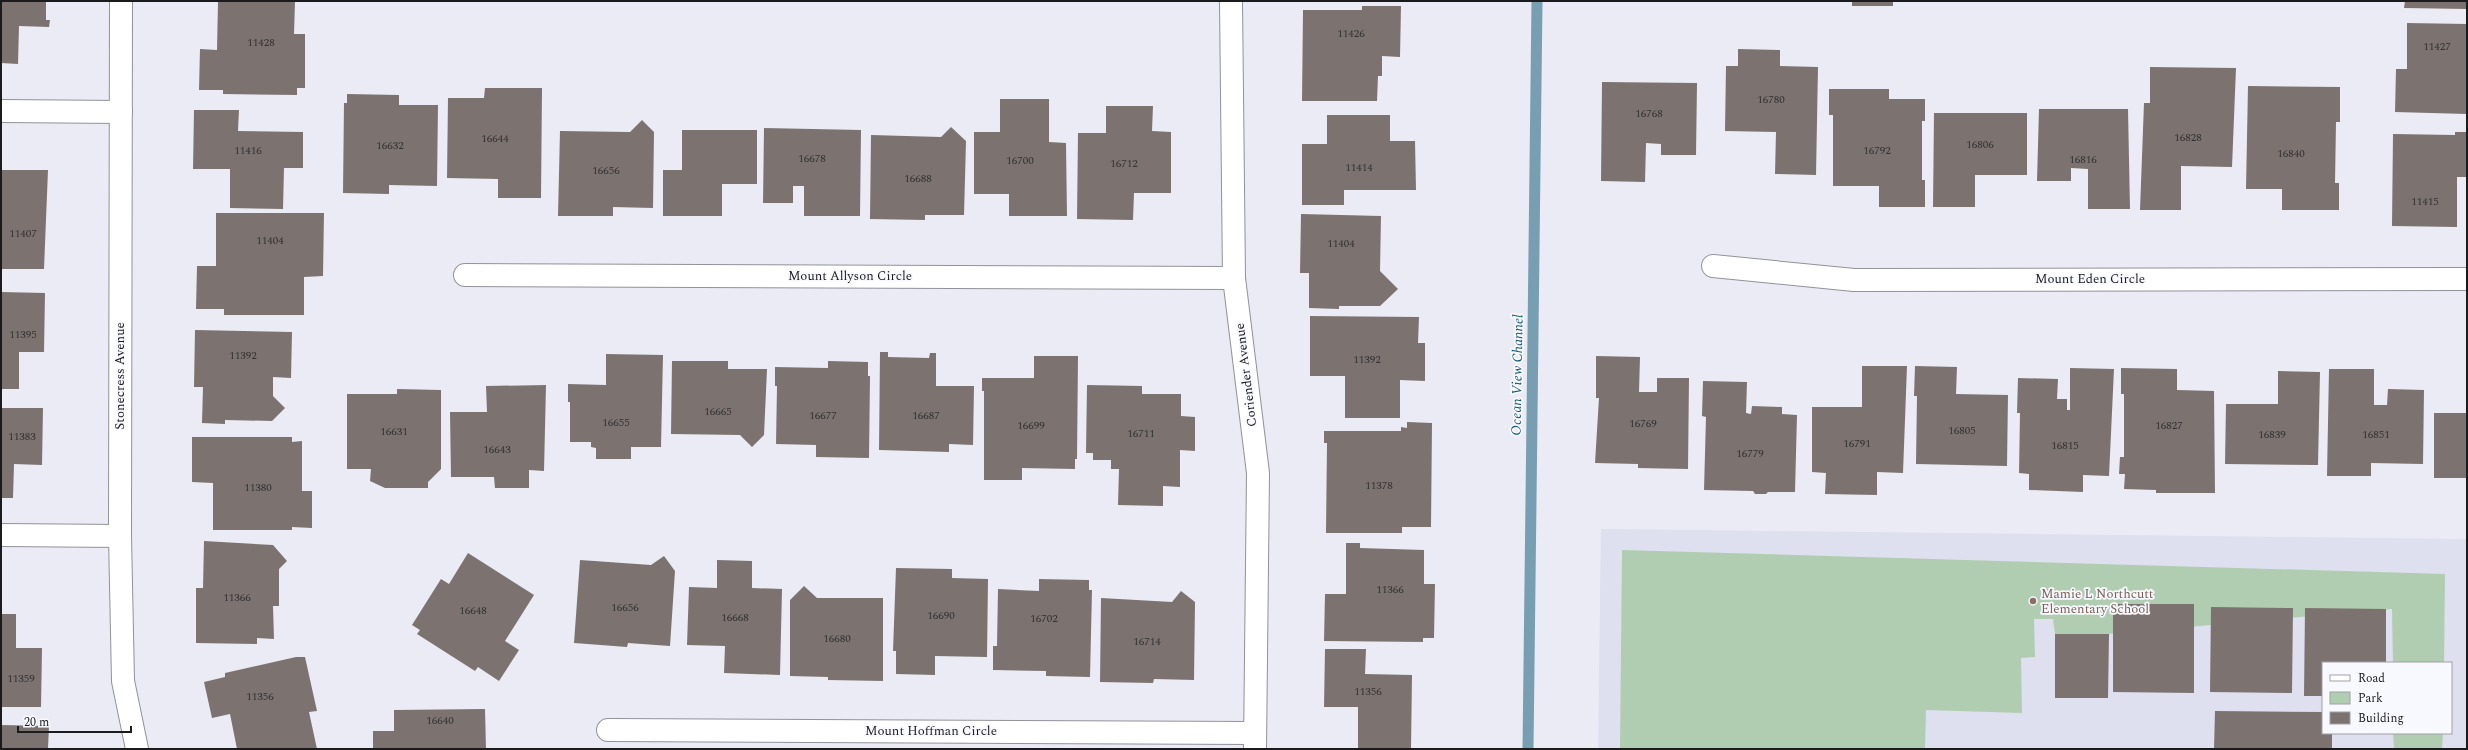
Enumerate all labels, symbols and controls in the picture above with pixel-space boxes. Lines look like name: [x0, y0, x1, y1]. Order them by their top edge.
house number: 11426: [1337, 25, 1365, 42]
house number: 11428: [247, 34, 275, 51]
house number: 11427: [2423, 38, 2451, 55]
house number: 16780: [1757, 91, 1785, 108]
house number: 16768: [1635, 105, 1663, 122]
house number: 16828: [2174, 129, 2202, 146]
house number: 16644: [481, 130, 509, 147]
house number: 16806: [1966, 136, 1994, 153]
house number: 16632: [376, 137, 404, 154]
house number: 11416: [234, 142, 262, 159]
house number: 16792: [1863, 142, 1891, 159]
house number: 16840: [2277, 145, 2305, 162]
house number: 16678: [798, 150, 826, 167]
house number: 16816: [2069, 151, 2097, 168]
house number: 16700: [1006, 152, 1034, 169]
house number: 16712: [1110, 155, 1138, 172]
house number: 11414: [1345, 159, 1373, 176]
house number: 16656: [592, 162, 620, 179]
house number: 16688: [904, 170, 932, 187]
house number: 11415: [2411, 193, 2439, 210]
house number: 11407: [9, 225, 37, 242]
house number: 11404: [256, 232, 284, 249]
house number: 11404: [1327, 235, 1355, 252]
street label: Mount Allyson Circle: [788, 266, 912, 286]
street label: Mount Eden Circle: [2035, 269, 2145, 289]
water label: Ocean View Channel: [1505, 314, 1529, 436]
street label: Stonecress Avenue: [110, 322, 130, 430]
street label: Coriender Avenue: [1230, 322, 1262, 428]
house number: 11395: [9, 326, 37, 343]
house number: 11392: [229, 347, 257, 364]
house number: 11392: [1353, 351, 1381, 368]
house number: 16665: [704, 403, 732, 420]
house number: 16677: [809, 407, 837, 424]
house number: 16687: [912, 407, 940, 424]
house number: 16655: [602, 414, 630, 431]
house number: 16769: [1629, 415, 1657, 432]
house number: 16699: [1017, 417, 1045, 434]
house number: 16827: [2155, 417, 2183, 434]
house number: 16805: [1948, 422, 1976, 439]
house number: 16631: [380, 423, 408, 440]
house number: 16711: [1127, 425, 1155, 442]
house number: 16839: [2258, 426, 2286, 443]
house number: 16851: [2362, 426, 2390, 443]
house number: 11383: [8, 428, 36, 445]
house number: 16791: [1843, 435, 1871, 452]
house number: 16815: [2051, 437, 2079, 454]
house number: 16643: [483, 441, 511, 458]
house number: 16779: [1736, 445, 1764, 462]
house number: 11378: [1365, 477, 1393, 494]
house number: 11380: [244, 479, 272, 496]
house number: 11366: [1376, 581, 1404, 598]
place label: Mamie L Northcutt Elementary School: [2041, 584, 2154, 619]
house number: 11366: [223, 589, 251, 606]
marker: Mamie L Northcutt Elementary School: [2028, 596, 2038, 606]
house number: 16656: [611, 599, 639, 616]
house number: 16648: [459, 602, 487, 619]
house number: 16690: [927, 607, 955, 624]
house number: 16668: [721, 609, 749, 626]
house number: 16702: [1030, 610, 1058, 627]
house number: 16680: [823, 630, 851, 647]
house number: 16714: [1133, 633, 1161, 650]
legend: [2322, 662, 2452, 734]
text: Road: [2358, 669, 2385, 688]
house number: 11359: [7, 670, 35, 687]
house number: 11356: [1354, 683, 1382, 700]
house number: 11356: [246, 688, 274, 705]
text: Park: [2358, 689, 2383, 708]
scale bar: [18, 708, 131, 734]
text: Building: [2358, 709, 2404, 728]
house number: 16640: [426, 712, 454, 729]
text: 20 m: [24, 713, 49, 732]
street label: Mount Hoffman Circle: [865, 721, 997, 741]

